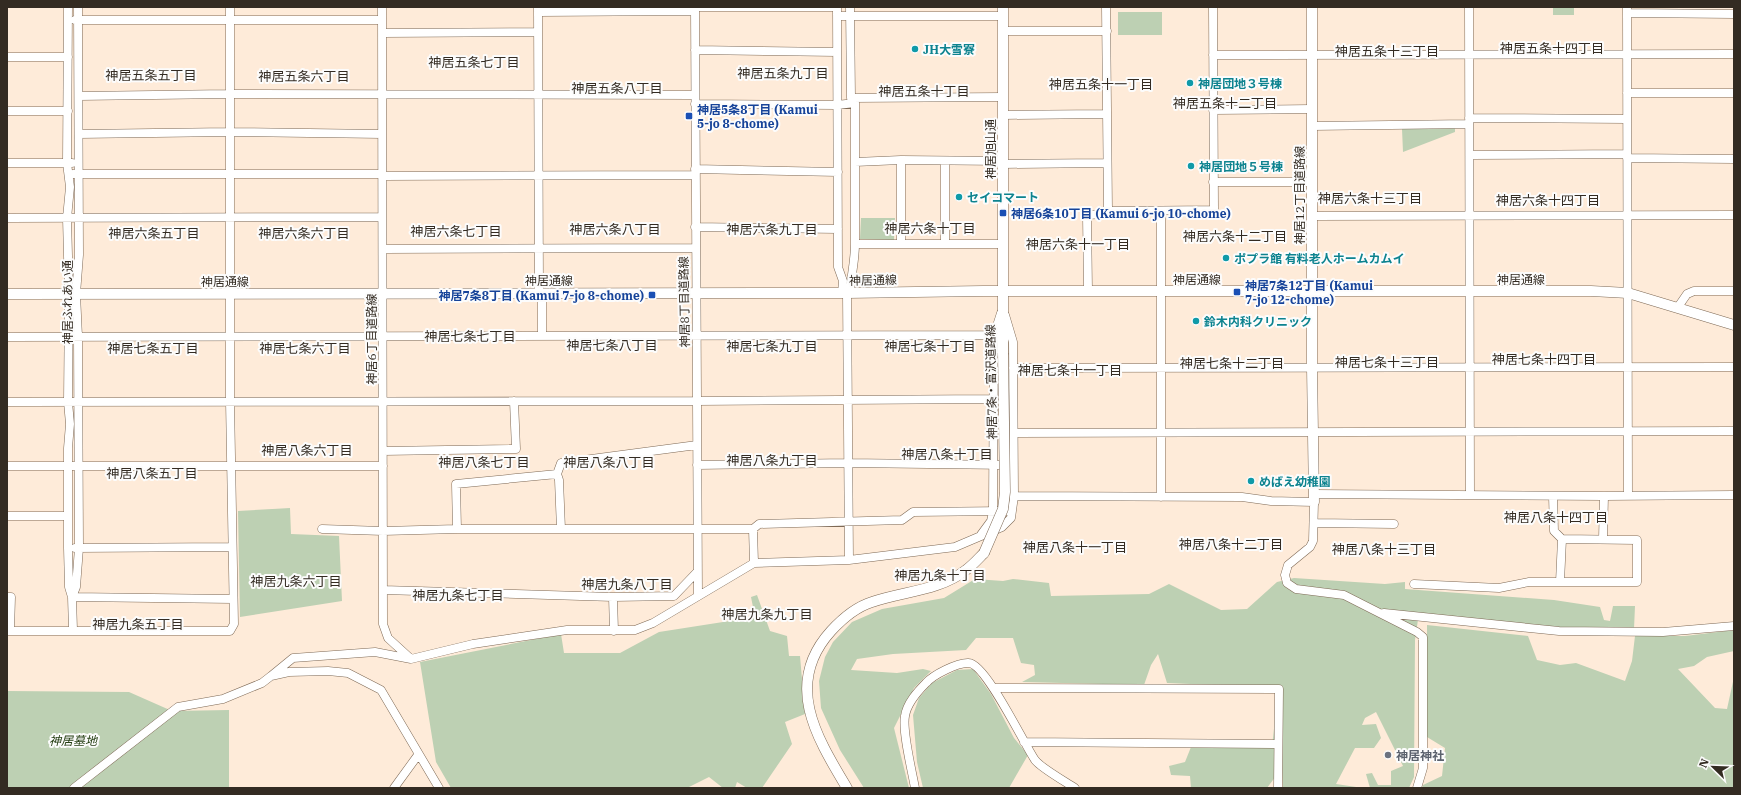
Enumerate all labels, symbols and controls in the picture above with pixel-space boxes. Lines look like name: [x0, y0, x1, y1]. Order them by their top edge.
district label: 神居五条十四丁目: [1500, 40, 1604, 57]
place label: JH大雪寮: [923, 42, 975, 57]
district label: 神居五条十三丁目: [1335, 43, 1439, 60]
marker: JH大雪寮: [910, 44, 920, 54]
district label: 神居五条七丁目: [428, 54, 520, 71]
district label: 神居五条九丁目: [737, 65, 829, 82]
district label: 神居五条五丁目: [105, 67, 197, 84]
district label: 神居五条六丁目: [258, 68, 350, 85]
district label: 神居五条十一丁目: [1049, 76, 1153, 93]
place label: 神居団地３号棟: [1198, 76, 1282, 91]
marker: 神居団地３号棟: [1185, 78, 1195, 88]
district label: 神居五条八丁目: [571, 80, 663, 97]
district label: 神居五条十丁目: [878, 83, 970, 100]
district label: 神居五条十二丁目: [1173, 95, 1277, 112]
place label: 神居5条8丁目 (Kamui 5-jo 8-chome): [697, 102, 818, 131]
marker: 神居5条8丁目 (Kamui 5-jo 8-chome): [684, 111, 694, 121]
street label: 神居旭山通: [983, 119, 998, 179]
street label: 神居12丁目道路線: [1292, 146, 1307, 244]
place label: 神居団地５号棟: [1199, 159, 1283, 174]
marker: 神居団地５号棟: [1186, 161, 1196, 171]
place label: セイコマート: [967, 190, 1039, 205]
district label: 神居六条十三丁目: [1318, 190, 1422, 207]
marker: セイコマート: [954, 192, 964, 202]
district label: 神居六条十四丁目: [1496, 192, 1600, 209]
place label: 神居6条10丁目 (Kamui 6-jo 10-chome): [1011, 206, 1231, 221]
marker: 神居6条10丁目 (Kamui 6-jo 10-chome): [998, 208, 1008, 218]
district label: 神居六条十丁目: [884, 220, 976, 237]
district label: 神居六条八丁目: [569, 221, 661, 238]
district label: 神居六条九丁目: [726, 221, 818, 238]
district label: 神居六条七丁目: [410, 223, 502, 240]
district label: 神居六条五丁目: [108, 225, 200, 242]
district label: 神居六条六丁目: [258, 225, 350, 242]
district label: 神居六条十二丁目: [1183, 228, 1287, 245]
district label: 神居六条十一丁目: [1026, 236, 1130, 253]
place label: ポプラ館 有料老人ホームカムイ: [1234, 251, 1404, 266]
marker: ポプラ館 有料老人ホームカムイ: [1221, 253, 1231, 263]
street label: 神居8丁目道路線: [676, 256, 692, 348]
street label: 神居ふれあい通: [60, 260, 75, 344]
street label: 神居通線: [849, 272, 897, 288]
street label: 神居通線: [1173, 272, 1221, 287]
street label: 神居通線: [1497, 272, 1545, 287]
street label: 神居通線: [525, 273, 573, 288]
street label: 神居通線: [201, 274, 249, 289]
place label: 神居7条12丁目 (Kamui 7-jo 12-chome): [1245, 278, 1373, 307]
marker: 神居7条12丁目 (Kamui 7-jo 12-chome): [1232, 287, 1242, 297]
place label: 神居7条8丁目 (Kamui 7-jo 8-chome): [439, 288, 644, 303]
marker: 神居7条8丁目 (Kamui 7-jo 8-chome): [647, 290, 657, 300]
street label: 神居6丁目道路線: [364, 293, 379, 385]
place label: 鈴木内科クリニック: [1203, 314, 1312, 329]
marker: 鈴木内科クリニック: [1191, 316, 1201, 326]
street label: 神居7条・富沢道路線: [982, 324, 1000, 440]
district label: 神居七条七丁目: [424, 328, 516, 345]
district label: 神居七条八丁目: [566, 337, 658, 354]
district label: 神居七条九丁目: [726, 338, 818, 355]
district label: 神居七条十丁目: [884, 338, 976, 355]
district label: 神居七条五丁目: [107, 340, 199, 357]
district label: 神居七条六丁目: [259, 340, 351, 357]
district label: 神居七条十四丁目: [1492, 351, 1596, 368]
district label: 神居七条十三丁目: [1335, 354, 1439, 371]
district label: 神居七条十二丁目: [1180, 355, 1284, 372]
district label: 神居七条十一丁目: [1018, 362, 1122, 379]
district label: 神居八条六丁目: [261, 442, 353, 459]
district label: 神居八条十丁目: [901, 446, 993, 463]
district label: 神居八条九丁目: [726, 452, 818, 469]
district label: 神居八条七丁目: [438, 454, 530, 471]
district label: 神居八条八丁目: [563, 454, 655, 471]
district label: 神居八条五丁目: [106, 465, 198, 482]
place label: めばえ幼稚園: [1259, 474, 1331, 489]
marker: めばえ幼稚園: [1246, 476, 1256, 486]
district label: 神居八条十四丁目: [1504, 509, 1608, 526]
district label: 神居八条十二丁目: [1179, 536, 1283, 553]
district label: 神居八条十一丁目: [1023, 539, 1127, 556]
district label: 神居八条十三丁目: [1332, 541, 1436, 558]
district label: 神居九条十丁目: [894, 567, 986, 584]
district label: 神居九条六丁目: [250, 573, 342, 590]
district label: 神居九条八丁目: [581, 576, 673, 593]
district label: 神居九条七丁目: [412, 587, 504, 604]
district label: 神居九条九丁目: [721, 606, 813, 623]
district label: 神居九条五丁目: [92, 616, 184, 633]
park label: 神居墓地: [49, 733, 99, 748]
north arrow: [1693, 747, 1733, 787]
place label: 神居神社: [1396, 748, 1444, 763]
marker: 神居神社: [1383, 750, 1393, 760]
text: N: [1696, 756, 1712, 770]

